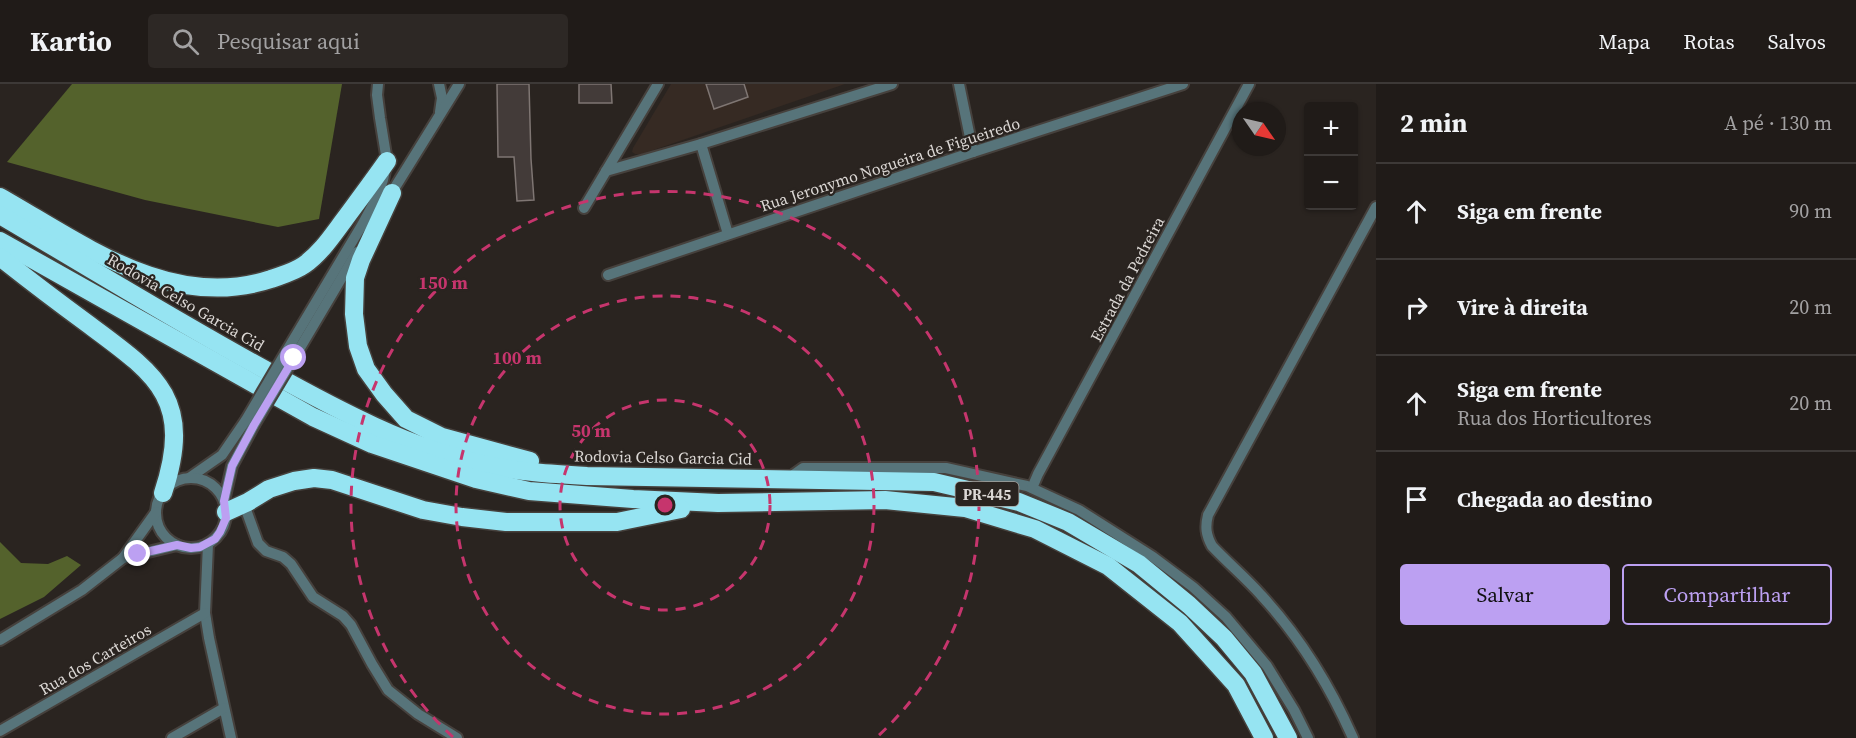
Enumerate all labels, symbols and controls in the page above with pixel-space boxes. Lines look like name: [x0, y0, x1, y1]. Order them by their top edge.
search box: [148, 14, 568, 68]
text: Kartio: [30, 22, 112, 60]
icon: search: [169, 25, 202, 58]
text: Pesquisar aqui: [217, 26, 360, 56]
text: Mapa: [1599, 27, 1650, 56]
text: Rotas: [1683, 27, 1735, 56]
text: Salvos: [1768, 27, 1826, 56]
north arrow: [1232, 102, 1286, 156]
map controls: [1304, 102, 1358, 210]
button: +: [1304, 102, 1358, 156]
text: 2 min: [1400, 105, 1467, 141]
text: A pé · 130 m: [1724, 109, 1832, 137]
street label: Rua Jeronymo Nogueira de Figueiredo: [757, 111, 1023, 216]
button: −: [1304, 156, 1358, 210]
icon: ahead: [1400, 195, 1433, 228]
text: Siga em frente: [1457, 196, 1602, 226]
text: 90 m: [1789, 197, 1832, 225]
street label: Estrada da Pedreira: [1085, 212, 1170, 345]
street label: Rodovia Celso Garcia Cid: [103, 248, 269, 356]
text: 150 m: [418, 270, 468, 295]
icon: right: [1400, 291, 1433, 324]
text: Vire à direita: [1457, 292, 1588, 322]
text: 20 m: [1789, 293, 1832, 321]
route start: [280, 344, 306, 370]
text: 100 m: [492, 345, 542, 370]
text: Siga em frente: [1457, 374, 1602, 404]
icon: ahead: [1400, 387, 1433, 420]
text: 20 m: [1789, 389, 1832, 417]
text: Rua dos Horticultores: [1457, 404, 1652, 432]
text: 50 m: [571, 418, 611, 443]
street label: Rodovia Celso Garcia Cid: [574, 444, 752, 470]
road number: PR-445: [956, 482, 1018, 506]
icon: arrive: [1400, 483, 1433, 516]
text: Chegada ao destino: [1457, 484, 1652, 514]
centre of rings: [655, 495, 675, 515]
route end: [124, 540, 150, 566]
button: Salvar: [1400, 564, 1610, 625]
button: Compartilhar: [1622, 564, 1832, 625]
street label: Rua dos Carteiros: [35, 618, 155, 700]

